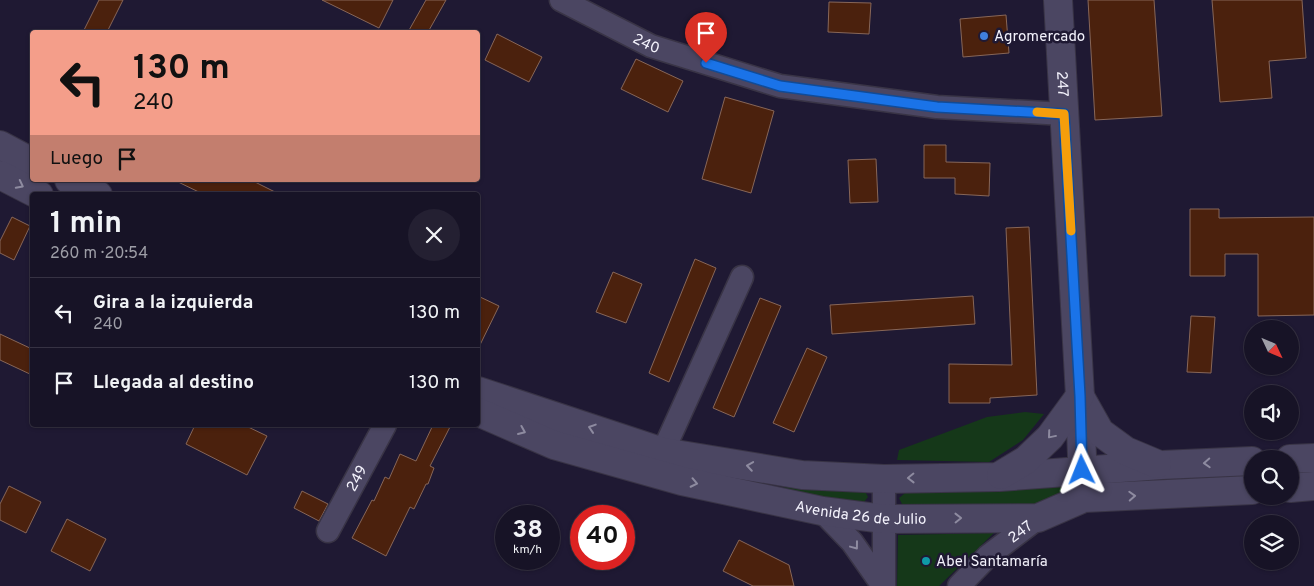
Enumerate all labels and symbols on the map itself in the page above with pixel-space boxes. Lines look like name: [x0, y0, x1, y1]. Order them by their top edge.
pin: [685, 12, 727, 63]
place label: Agromercado: [994, 28, 1085, 47]
street label: 240: [629, 30, 662, 59]
marker: Agromercado: [978, 30, 990, 42]
street label: 247: [1051, 70, 1071, 98]
one-way arrow: [14, 179, 23, 189]
north arrow: [1244, 320, 1299, 375]
one-way arrow: [588, 424, 597, 434]
one-way arrow: [517, 425, 526, 436]
one-way arrow: [1047, 429, 1056, 438]
position arrow: [1055, 443, 1107, 495]
one-way arrow: [1202, 458, 1210, 469]
one-way arrow: [745, 461, 754, 471]
street label: 249: [343, 462, 373, 495]
one-way arrow: [907, 473, 915, 483]
one-way arrow: [690, 477, 699, 488]
one-way arrow: [1129, 490, 1137, 501]
street label: Avenida 26 de Julio: [793, 498, 927, 530]
speed limit sign: 40: [570, 505, 635, 570]
one-way arrow: [955, 513, 963, 524]
street label: 247: [1005, 517, 1037, 548]
one-way arrow: [849, 540, 857, 549]
place label: Abel Santamaría: [936, 553, 1048, 572]
marker: Abel Santamaría: [920, 555, 932, 567]

